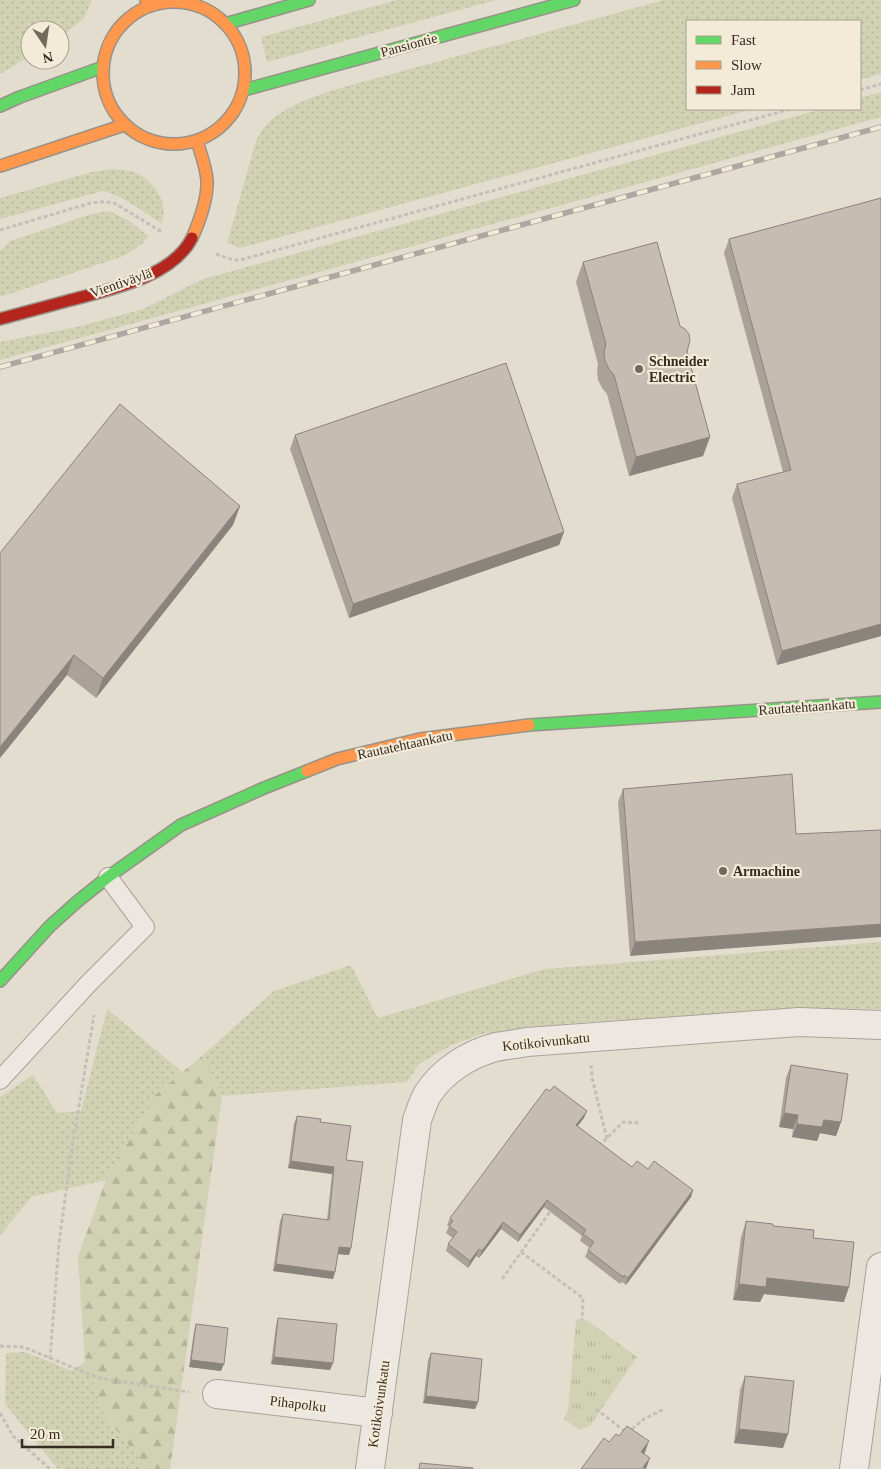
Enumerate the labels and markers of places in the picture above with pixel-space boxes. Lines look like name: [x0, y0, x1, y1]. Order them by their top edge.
place label: Schneider Electric: [649, 354, 709, 385]
marker: Schneider Electric: [633, 363, 645, 375]
place label: Armachine: [733, 864, 800, 879]
marker: Armachine: [717, 865, 729, 877]

